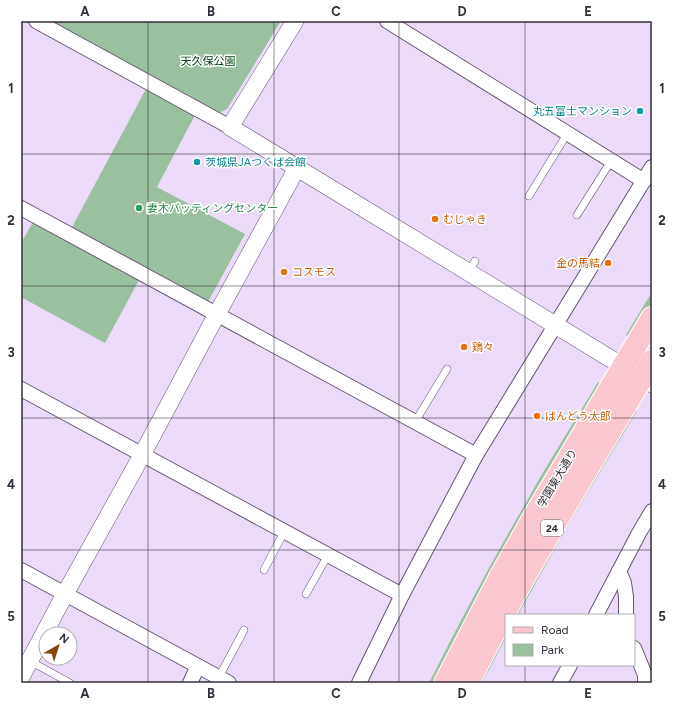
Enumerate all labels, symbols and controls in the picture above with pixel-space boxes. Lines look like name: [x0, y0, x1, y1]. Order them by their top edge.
text: A: [80, 4, 90, 19]
text: B: [207, 4, 215, 19]
text: C: [331, 4, 341, 19]
text: D: [457, 4, 467, 19]
text: E: [584, 4, 592, 19]
park label: 天久保公園: [181, 55, 236, 68]
text: 1: [8, 81, 14, 96]
text: 1: [659, 81, 665, 96]
place label: 丸五富士マンション: [533, 105, 632, 118]
marker: 丸五富士マンション: [635, 106, 645, 116]
place label: 茨城県JAつくば会館: [205, 156, 306, 169]
marker: 茨城県JAつくば会館: [192, 157, 202, 167]
place label: 妻木バッティングセンター: [147, 202, 278, 215]
marker: 妻木バッティングセンター: [134, 203, 144, 213]
text: 2: [7, 213, 15, 228]
place label: むじゃき: [443, 213, 487, 226]
text: 2: [658, 213, 666, 228]
marker: むじゃき: [430, 214, 440, 224]
place label: 金の馬結: [556, 257, 600, 270]
marker: 金の馬結: [603, 258, 613, 268]
place label: コスモス: [292, 266, 336, 279]
marker: コスモス: [279, 267, 289, 277]
place label: 鶏々: [472, 341, 494, 354]
marker: 鶏々: [459, 342, 469, 352]
text: 3: [7, 345, 15, 360]
text: 3: [658, 345, 666, 360]
place label: ばんどう太郎: [545, 410, 611, 423]
marker: ばんどう太郎: [532, 411, 542, 421]
street label: 学園東大通り: [535, 447, 580, 510]
text: 4: [7, 477, 15, 492]
text: 4: [658, 477, 666, 492]
road number: 24: [541, 520, 563, 536]
text: 5: [7, 609, 15, 624]
text: 5: [658, 609, 666, 624]
legend: [505, 614, 635, 666]
text: Road: [541, 623, 569, 637]
north arrow: [38, 626, 78, 666]
text: N: [57, 631, 71, 646]
text: Park: [541, 643, 564, 657]
text: A: [80, 686, 90, 701]
text: B: [207, 686, 215, 701]
text: C: [331, 686, 341, 701]
text: D: [457, 686, 467, 701]
text: E: [584, 686, 592, 701]

